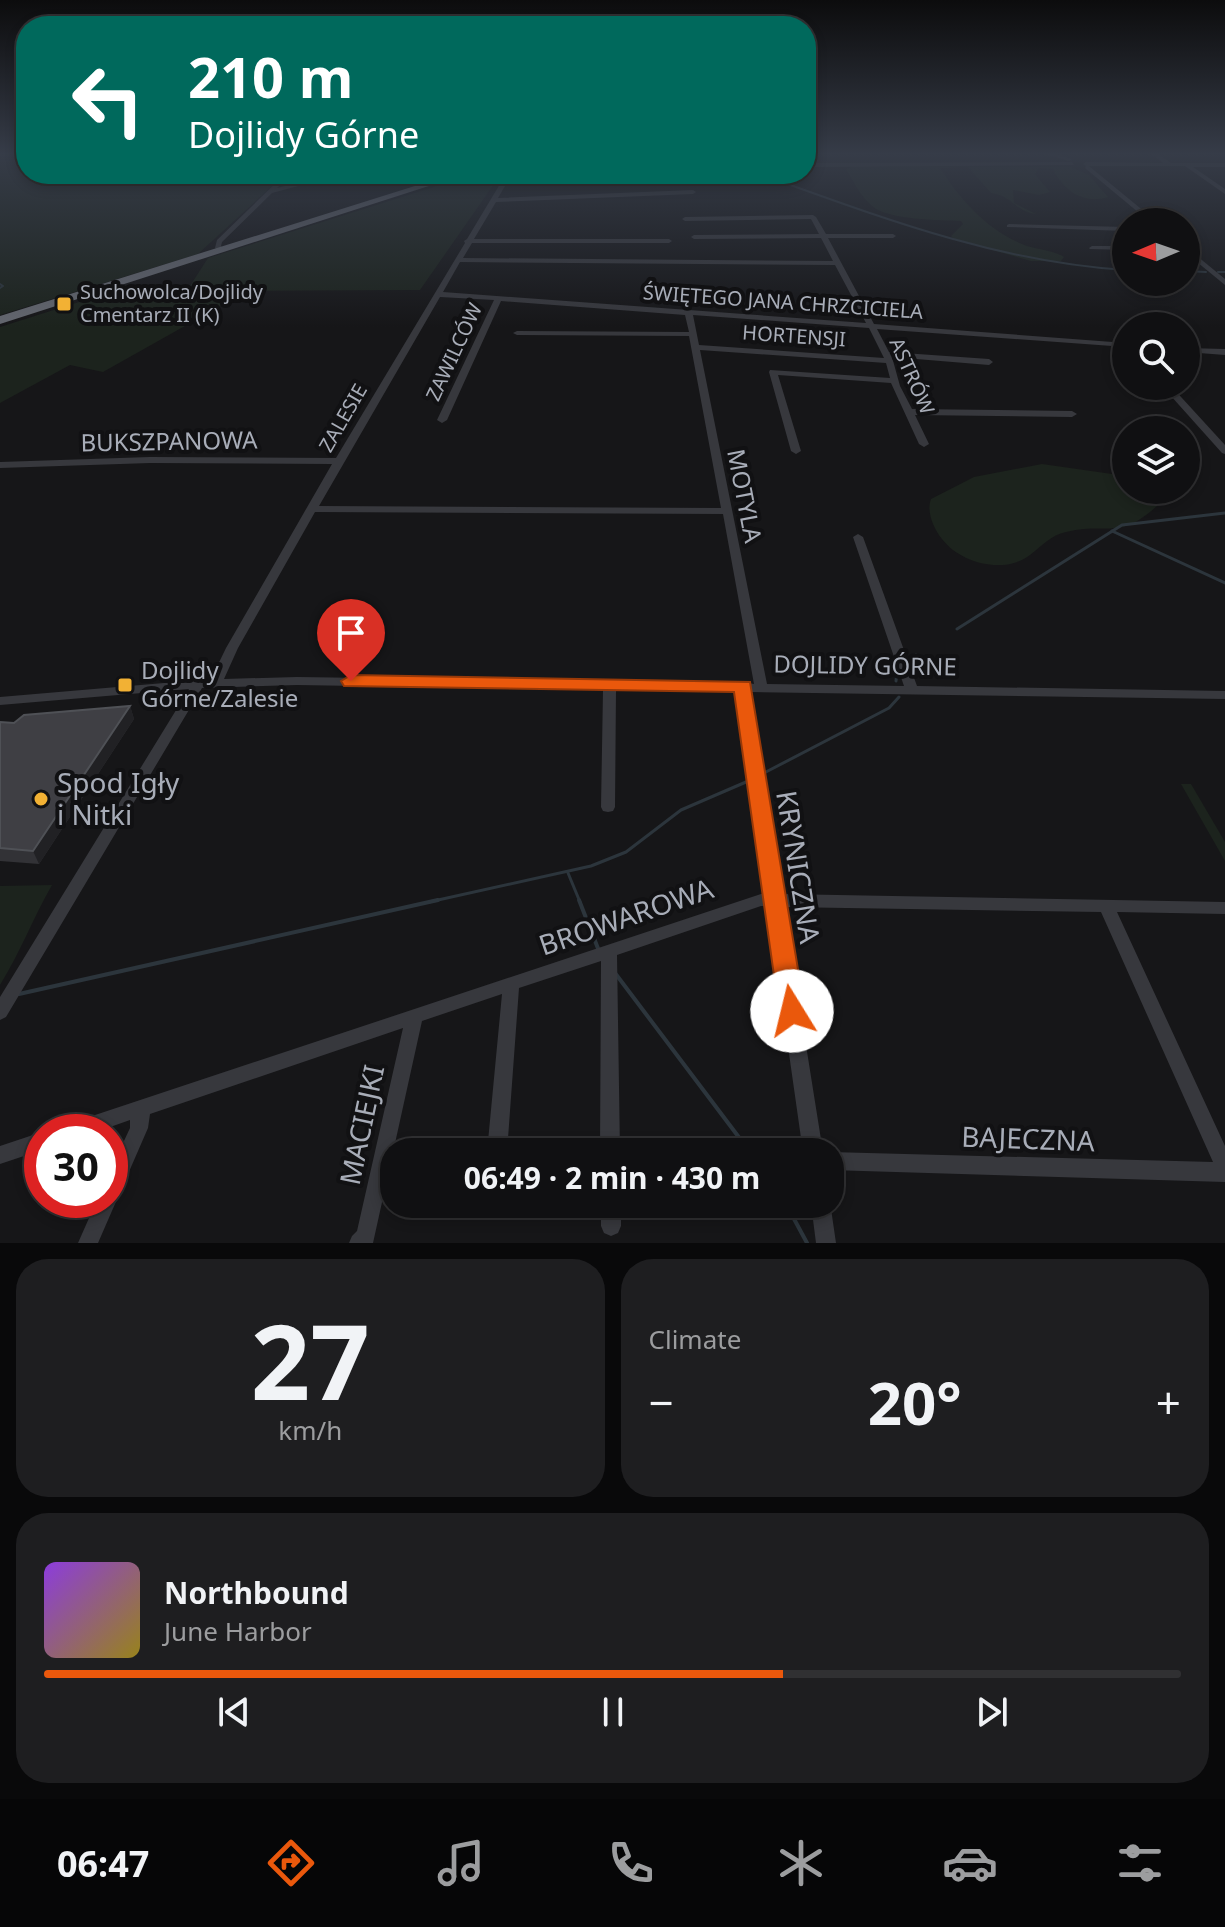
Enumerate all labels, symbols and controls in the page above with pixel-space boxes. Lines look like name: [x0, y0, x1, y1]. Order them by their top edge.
text: 210 m: [188, 38, 353, 114]
icon: left: [56, 48, 160, 152]
text: Dojlidy Górne: [188, 110, 419, 159]
north arrow: [1112, 208, 1200, 296]
map controls: [1112, 208, 1200, 504]
place label: Suchowolca/Dojlidy Cmentarz II (K): [80, 278, 264, 328]
street label: ŚWIĘTEGO JANA CHRZCICIELA: [642, 278, 924, 325]
marker: Suchowolca/Dojlidy Cmentarz II (K): [55, 295, 73, 313]
street label: ZAWILCÓW: [419, 298, 488, 405]
button: search: [1112, 312, 1200, 400]
street label: HORTENSJI: [741, 318, 847, 353]
street label: ASTRÓW: [884, 333, 941, 419]
street label: ZALESIE: [312, 379, 373, 457]
button: layers: [1112, 416, 1200, 504]
street label: BUKSZPANOWA: [80, 422, 258, 459]
street label: MOTYLA: [720, 446, 771, 546]
pin: [317, 599, 385, 681]
icon: arrive: [329, 611, 373, 655]
street label: DOJLIDY GÓRNE: [773, 646, 957, 683]
place label: Dojlidy Górne/Zalesie: [141, 653, 298, 714]
marker: Dojlidy Górne/Zalesie: [116, 676, 134, 694]
place label: Spod Igły i Nitki: [57, 763, 180, 833]
street label: KRYNICZNA: [768, 788, 830, 946]
marker: Spod Igły i Nitki: [32, 790, 50, 808]
street label: BROWAROWA: [534, 868, 718, 964]
position arrow: [750, 969, 834, 1053]
street label: MACIEJKI: [330, 1061, 392, 1188]
speed limit sign: 30: [24, 1114, 128, 1218]
street label: BAJECZNA: [961, 1117, 1096, 1159]
text: 06:49 · 2 min · 430 m: [464, 1157, 760, 1198]
text: 27: [251, 1289, 370, 1430]
text: Climate: [649, 1321, 741, 1357]
text: 20°: [868, 1361, 962, 1443]
text: −: [649, 1372, 674, 1432]
text: +: [1156, 1372, 1181, 1432]
text: km/h: [278, 1412, 342, 1448]
text: Northbound: [164, 1572, 349, 1613]
text: June Harbor: [164, 1613, 312, 1649]
icon: previous: [212, 1690, 256, 1734]
icon: pause: [591, 1690, 635, 1734]
icon: next: [970, 1690, 1014, 1734]
icon: directions: [263, 1835, 319, 1891]
icon: music: [433, 1835, 489, 1891]
icon: phone: [603, 1835, 659, 1891]
icon: climate: [773, 1835, 829, 1891]
icon: car: [942, 1835, 998, 1891]
icon: filters: [1112, 1835, 1168, 1891]
text: 06:47: [57, 1839, 149, 1888]

